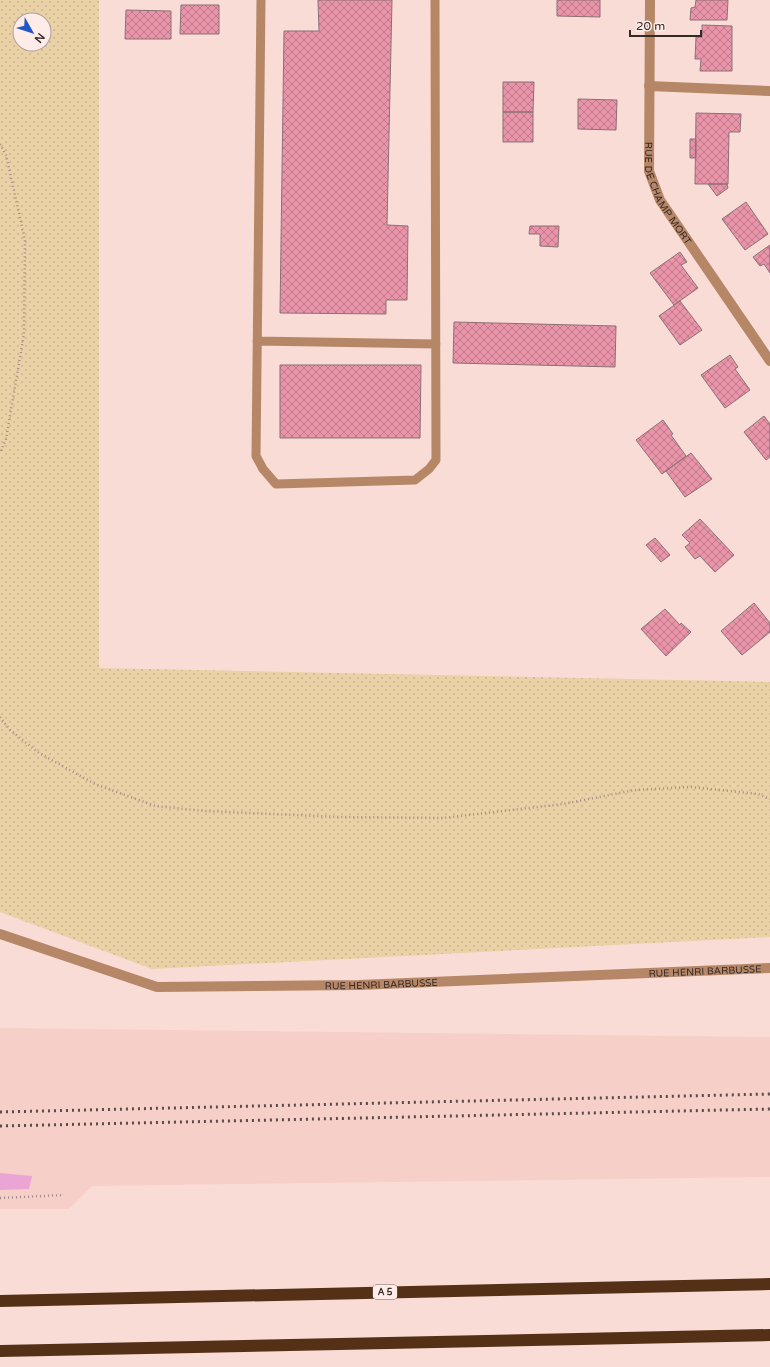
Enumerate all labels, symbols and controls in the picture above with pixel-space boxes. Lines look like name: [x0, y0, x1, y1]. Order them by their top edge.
north arrow: [12, 12, 52, 52]
scale bar: [630, 12, 701, 38]
text: 20 m: [636, 19, 665, 33]
text: N: [32, 30, 47, 46]
street label: RUE DE CHAMP MORT: [642, 142, 694, 247]
street label: RUE HENRI BARBUSSE: [648, 963, 762, 980]
street label: RUE HENRI BARBUSSE: [325, 977, 438, 992]
road number: A 5: [373, 1285, 397, 1299]

